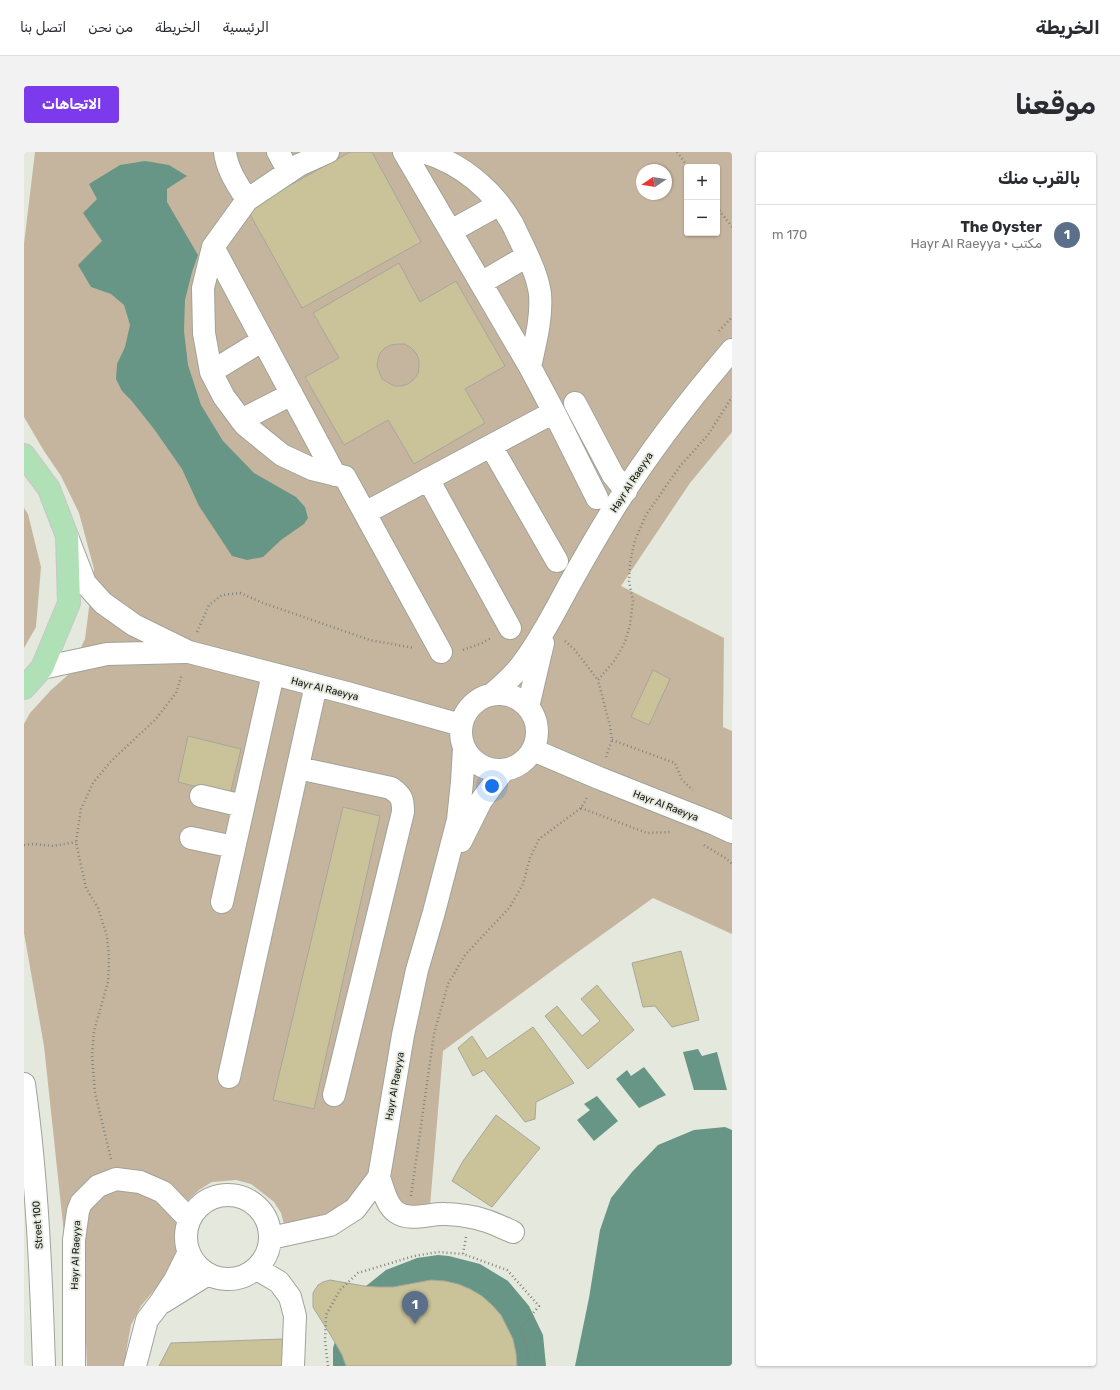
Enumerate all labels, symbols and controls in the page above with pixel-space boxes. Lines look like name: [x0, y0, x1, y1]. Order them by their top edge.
text: الخريطة: [1035, 16, 1100, 39]
text: اتصل بنا: [20, 19, 66, 36]
text: من نحن: [88, 19, 133, 36]
text: الخريطة: [155, 19, 200, 36]
text: الرئيسية: [222, 19, 269, 36]
button: الاتجاهات: [24, 86, 119, 123]
text: موقعنا: [1015, 88, 1096, 121]
north arrow: [636, 164, 672, 200]
map controls: [684, 164, 720, 236]
button: +: [684, 164, 720, 200]
text: بالقرب منك: [998, 168, 1080, 188]
button: −: [684, 200, 720, 236]
text: The Oyster: [961, 218, 1042, 236]
text: 170 m: [772, 227, 807, 242]
text: 1: [1064, 227, 1070, 242]
text: مكتب · Hayr Al Raeyya: [911, 236, 1042, 251]
street label: Hayr Al Raeyya: [608, 450, 656, 515]
street label: Hayr Al Raeyya: [290, 675, 360, 703]
your location: [482, 776, 502, 796]
street label: Hayr Al Raeyya: [631, 788, 700, 824]
street label: Hayr Al Raeyya: [383, 1051, 407, 1121]
street label: Street 100: [30, 1200, 46, 1249]
street label: Hayr Al Raeyya: [69, 1220, 83, 1290]
pin: 1: [402, 1291, 428, 1324]

